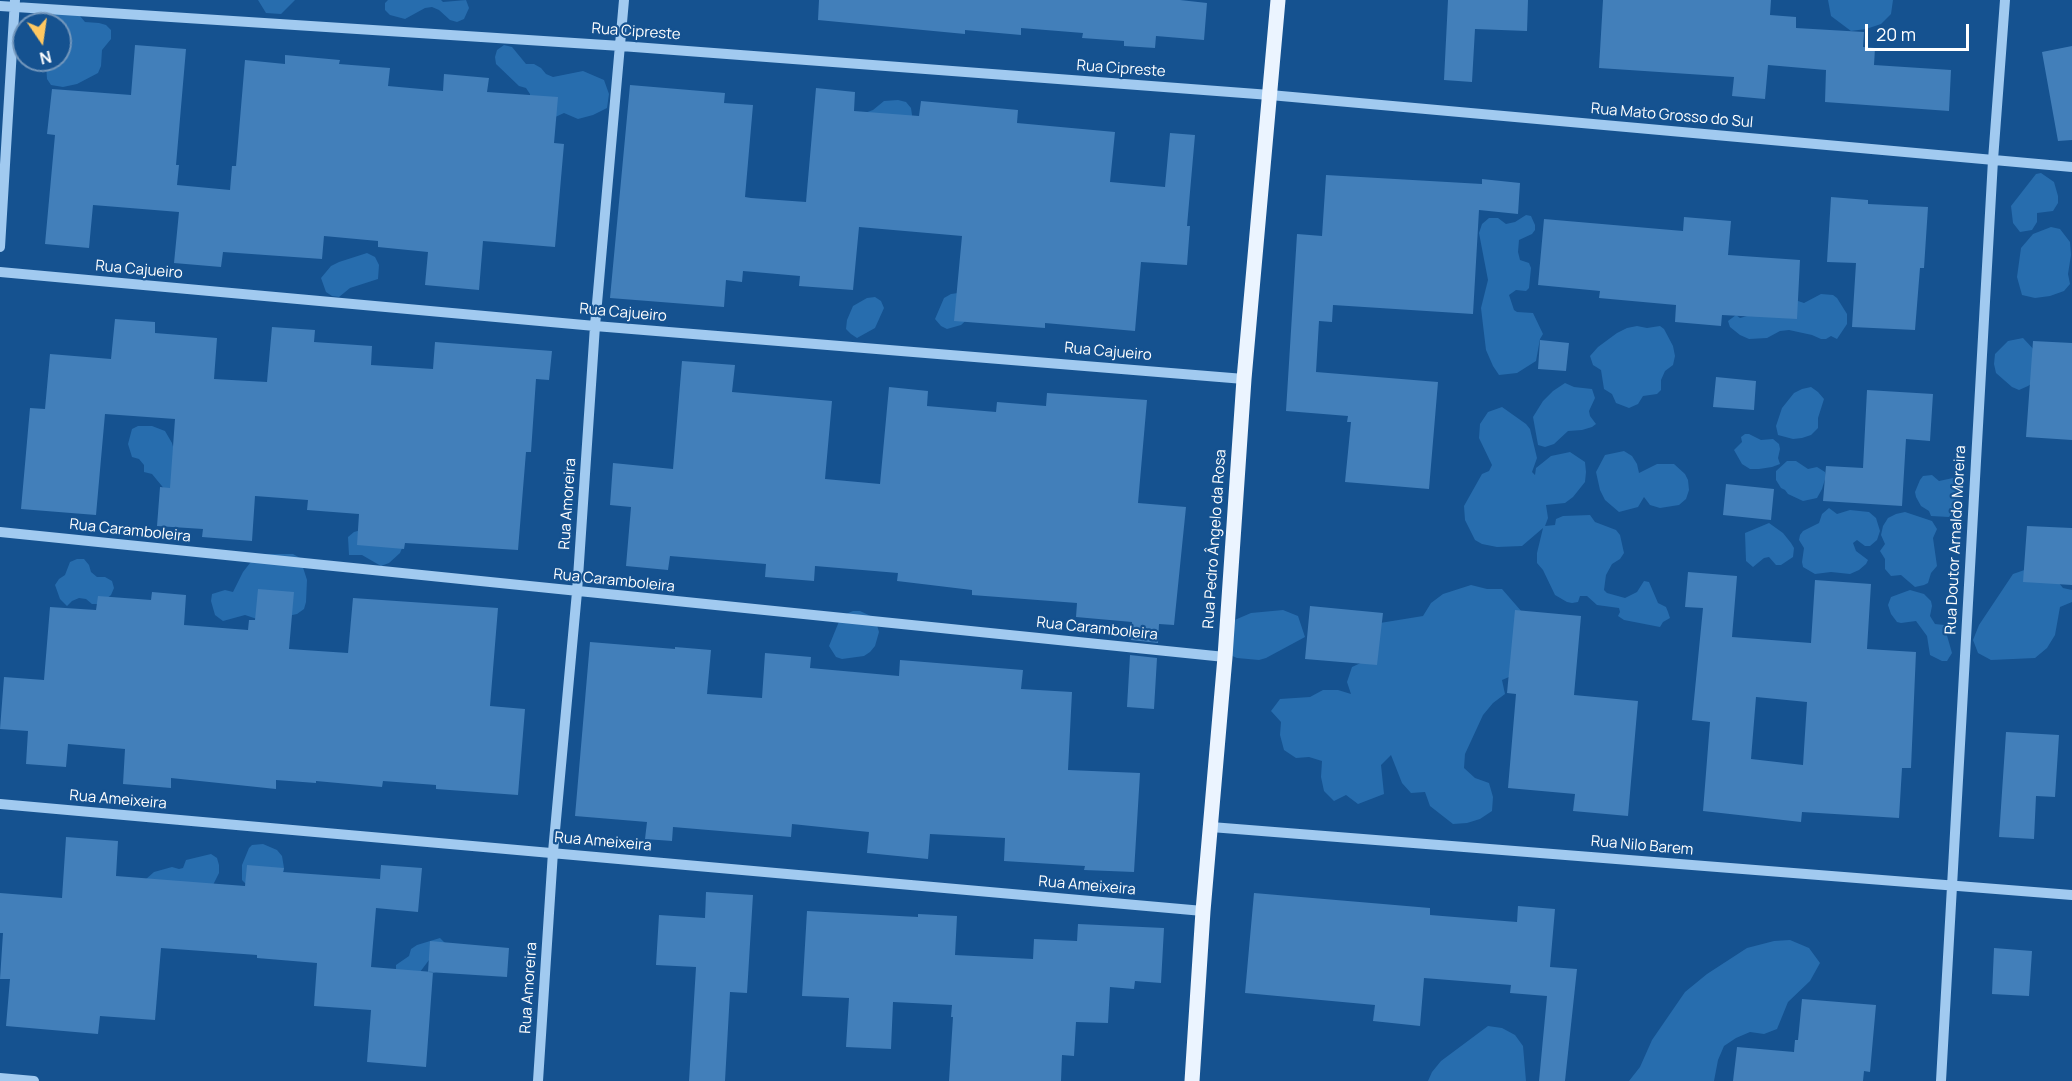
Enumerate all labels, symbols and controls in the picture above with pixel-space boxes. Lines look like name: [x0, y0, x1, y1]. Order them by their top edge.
north arrow: [12, 12, 72, 72]
scale bar: [1868, 12, 1972, 50]
street label: Rua Cipreste: [591, 20, 681, 44]
text: 20 m: [1876, 22, 1916, 46]
text: N: [38, 46, 54, 70]
street label: Rua Cipreste: [1076, 57, 1166, 81]
street label: Rua Mato Grosso do Sul: [1590, 100, 1754, 132]
street label: Rua Cajueiro: [94, 257, 184, 283]
street label: Rua Cajueiro: [578, 300, 668, 326]
street label: Rua Cajueiro: [1063, 339, 1153, 365]
street label: Rua Doutor Arnaldo Moreira: [1942, 445, 1970, 635]
street label: Rua Pedro Ângelo da Rosa: [1200, 449, 1230, 629]
street label: Rua Amoreira: [556, 458, 580, 550]
street label: Rua Caramboleira: [68, 516, 192, 546]
street label: Rua Caramboleira: [552, 566, 676, 596]
street label: Rua Caramboleira: [1035, 614, 1159, 644]
street label: Rua Ameixeira: [69, 787, 167, 813]
street label: Rua Ameixeira: [554, 829, 652, 855]
street label: Rua Nilo Barem: [1590, 833, 1694, 859]
street label: Rua Ameixeira: [1038, 873, 1136, 899]
street label: Rua Amoreira: [517, 942, 541, 1034]

